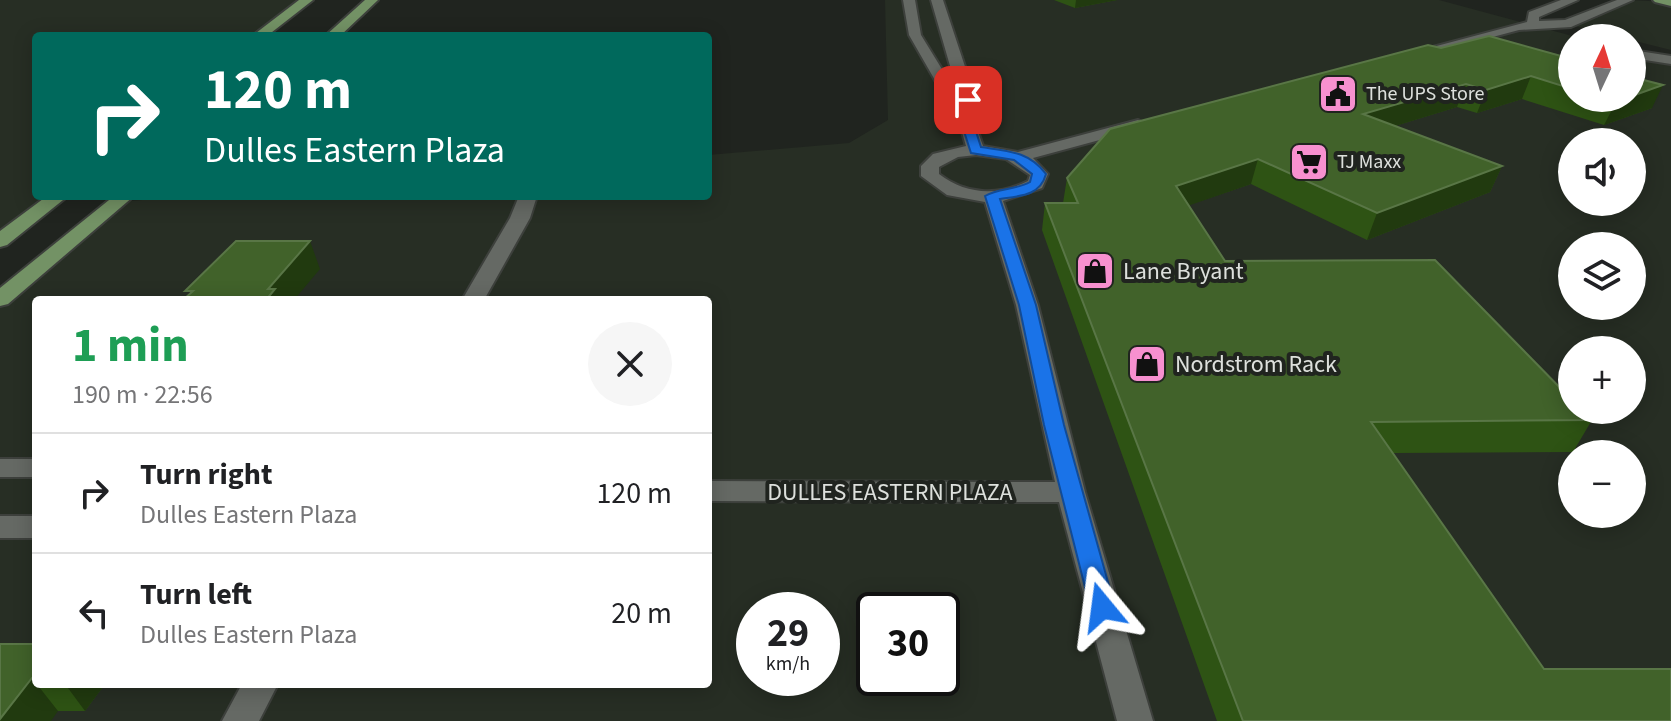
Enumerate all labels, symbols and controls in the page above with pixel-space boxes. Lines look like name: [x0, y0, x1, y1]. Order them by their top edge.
north arrow: [1558, 24, 1646, 112]
map controls: [1558, 24, 1646, 528]
text: 120 m: [204, 51, 352, 130]
icon: right: [72, 64, 176, 168]
pin: [934, 66, 1002, 134]
public building icon: The UPS Store: [1317, 73, 1359, 115]
icon: arrive: [946, 78, 990, 122]
place label: The UPS Store: [1366, 80, 1484, 108]
text: Dulles Eastern Plaza: [204, 125, 505, 176]
button: sound: [1558, 128, 1646, 216]
supermarket icon: TJ Maxx: [1288, 141, 1330, 183]
place label: TJ Maxx: [1337, 148, 1401, 176]
button: layers: [1558, 232, 1646, 320]
shop icon: Lane Bryant: [1074, 250, 1116, 292]
place label: Lane Bryant: [1123, 254, 1244, 289]
text: 1 min: [72, 312, 189, 380]
button: close: [588, 322, 672, 406]
button: +: [1558, 336, 1646, 424]
shop icon: Nordstrom Rack: [1126, 343, 1168, 385]
place label: Nordstrom Rack: [1175, 347, 1337, 382]
text: 190 m · 22:56: [72, 376, 213, 413]
button: −: [1558, 440, 1646, 528]
text: Turn right: [140, 453, 272, 496]
icon: right: [72, 471, 116, 515]
text: 120 m: [596, 472, 672, 515]
street label: DULLES EASTERN PLAZA: [767, 475, 1013, 510]
text: Dulles Eastern Plaza: [140, 496, 357, 533]
position arrow: [1060, 565, 1144, 649]
text: Turn left: [140, 573, 252, 616]
icon: left: [72, 591, 116, 635]
text: 20 m: [611, 592, 672, 635]
speed limit sign: 30: [856, 592, 960, 696]
text: 29: [767, 605, 809, 662]
text: Dulles Eastern Plaza: [140, 616, 357, 653]
text: km/h: [766, 650, 810, 678]

